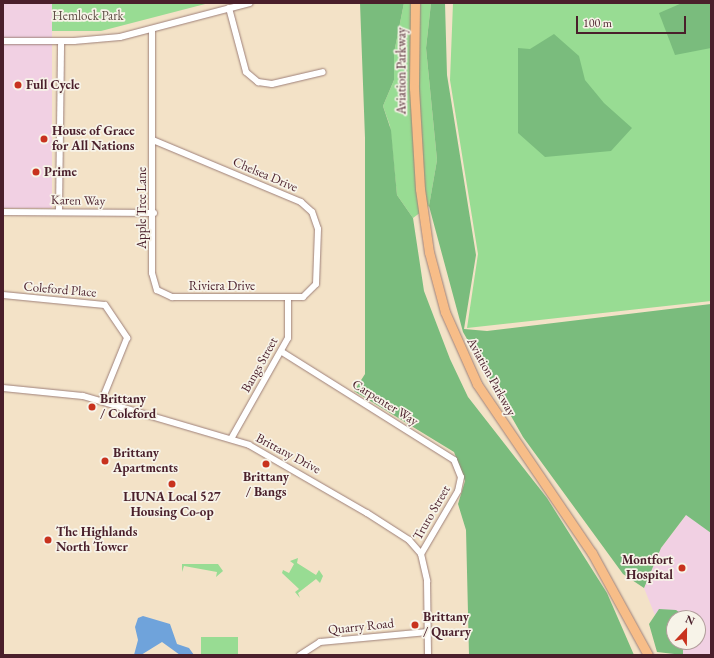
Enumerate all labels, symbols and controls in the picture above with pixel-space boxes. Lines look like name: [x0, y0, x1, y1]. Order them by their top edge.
park label: Hemlock Park: [52, 8, 124, 24]
scale bar: [578, 8, 688, 34]
text: 100 m: [583, 15, 612, 31]
street label: Aviation Parkway: [394, 28, 410, 114]
place label: Full Cycle: [26, 77, 80, 93]
marker: Full Cycle: [13, 80, 23, 90]
place label: House of Grace for All Nations: [52, 124, 135, 155]
marker: House of Grace for All Nations: [39, 134, 49, 144]
street label: Chelsea Drive: [230, 154, 300, 196]
place label: Prime: [44, 164, 77, 180]
marker: Prime: [31, 167, 41, 177]
street label: Apple Tree Lane: [134, 167, 150, 249]
street label: Karen Way: [51, 193, 105, 209]
street label: Riviera Drive: [189, 278, 255, 294]
street label: Coleford Place: [23, 279, 97, 301]
street label: Bangs Street: [238, 335, 282, 395]
street label: Aviation Parkway: [463, 335, 519, 419]
street label: Carpenter Way: [349, 377, 421, 429]
place label: Brittany / Coleford: [100, 392, 156, 423]
marker: Brittany / Coleford: [87, 402, 97, 412]
street label: Brittany Drive: [253, 430, 323, 478]
place label: Brittany Apartments: [113, 446, 178, 477]
marker: Brittany Apartments: [100, 456, 110, 466]
marker: Brittany / Bangs: [261, 459, 271, 469]
place label: Brittany / Bangs: [243, 470, 289, 501]
marker: LIUNA Local 527 Housing Co-op: [167, 479, 177, 489]
street label: Truro Street: [410, 483, 454, 543]
place label: LIUNA Local 527 Housing Co-op: [123, 490, 221, 521]
place label: The Highlands North Tower: [56, 525, 137, 556]
marker: The Highlands North Tower: [43, 535, 53, 545]
place label: Montfort Hospital: [622, 553, 673, 584]
marker: Montfort Hospital: [676, 562, 688, 574]
place label: Brittany / Quarry: [423, 610, 471, 641]
north arrow: [666, 610, 706, 650]
text: N: [683, 612, 697, 628]
street label: Quarry Road: [327, 616, 395, 638]
marker: Brittany / Quarry: [410, 620, 420, 630]

